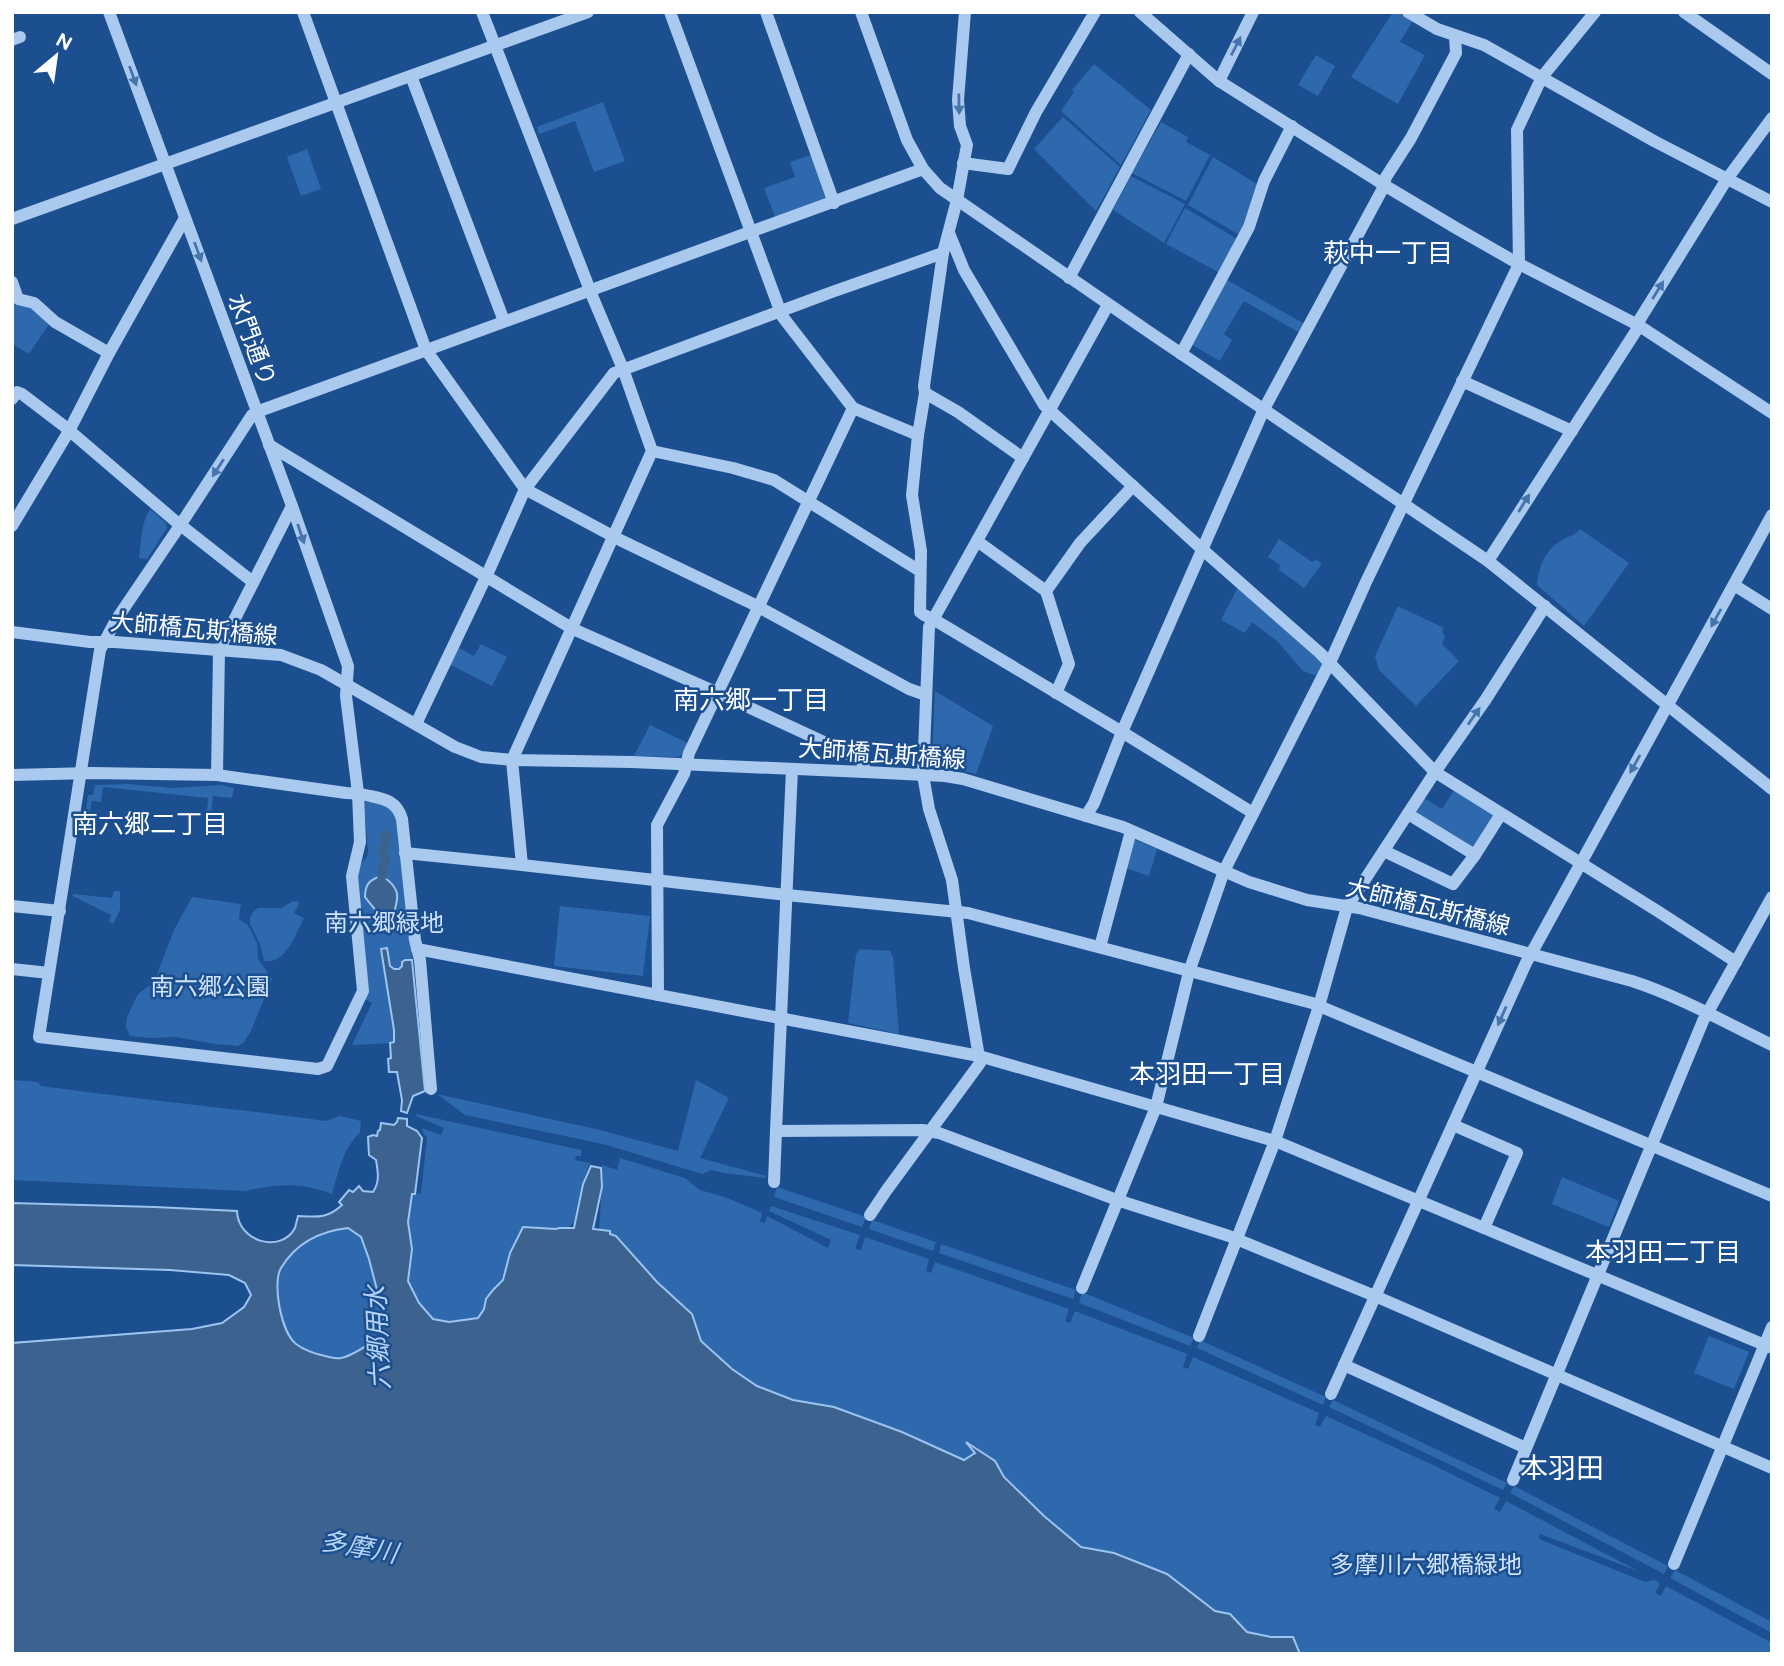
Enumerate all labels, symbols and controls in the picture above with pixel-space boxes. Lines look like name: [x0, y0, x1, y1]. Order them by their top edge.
north arrow: [21, 21, 91, 91]
text: N: [52, 28, 76, 55]
one-way arrow: [1229, 36, 1241, 56]
one-way arrow: [128, 66, 139, 87]
one-way arrow: [953, 93, 965, 115]
district label: 萩中一丁目: [1323, 237, 1453, 269]
one-way arrow: [193, 241, 204, 262]
one-way arrow: [1651, 281, 1664, 300]
street label: 水門通り: [222, 290, 283, 390]
one-way arrow: [211, 458, 224, 478]
one-way arrow: [1518, 494, 1531, 513]
one-way arrow: [296, 524, 307, 545]
street label: 大師橋瓦斯橋線: [109, 607, 279, 650]
one-way arrow: [1710, 608, 1722, 627]
district label: 南六郷一丁目: [673, 684, 829, 716]
one-way arrow: [1467, 707, 1481, 725]
street label: 大師橋瓦斯橋線: [797, 733, 967, 774]
one-way arrow: [1629, 754, 1641, 774]
district label: 南六郷二丁目: [72, 808, 228, 840]
street label: 大師橋瓦斯橋線: [1343, 872, 1513, 941]
park label: 南六郷緑地: [324, 908, 444, 937]
park label: 南六郷公園: [150, 972, 270, 1001]
one-way arrow: [1496, 1006, 1507, 1027]
district label: 本羽田一丁目: [1129, 1058, 1285, 1090]
district label: 本羽田二丁目: [1585, 1236, 1741, 1268]
water label: 六郷用水: [359, 1282, 397, 1391]
district label: 本羽田: [1520, 1451, 1604, 1485]
water label: 多摩川: [318, 1524, 403, 1570]
park label: 多摩川六郷橋緑地: [1330, 1550, 1522, 1579]

